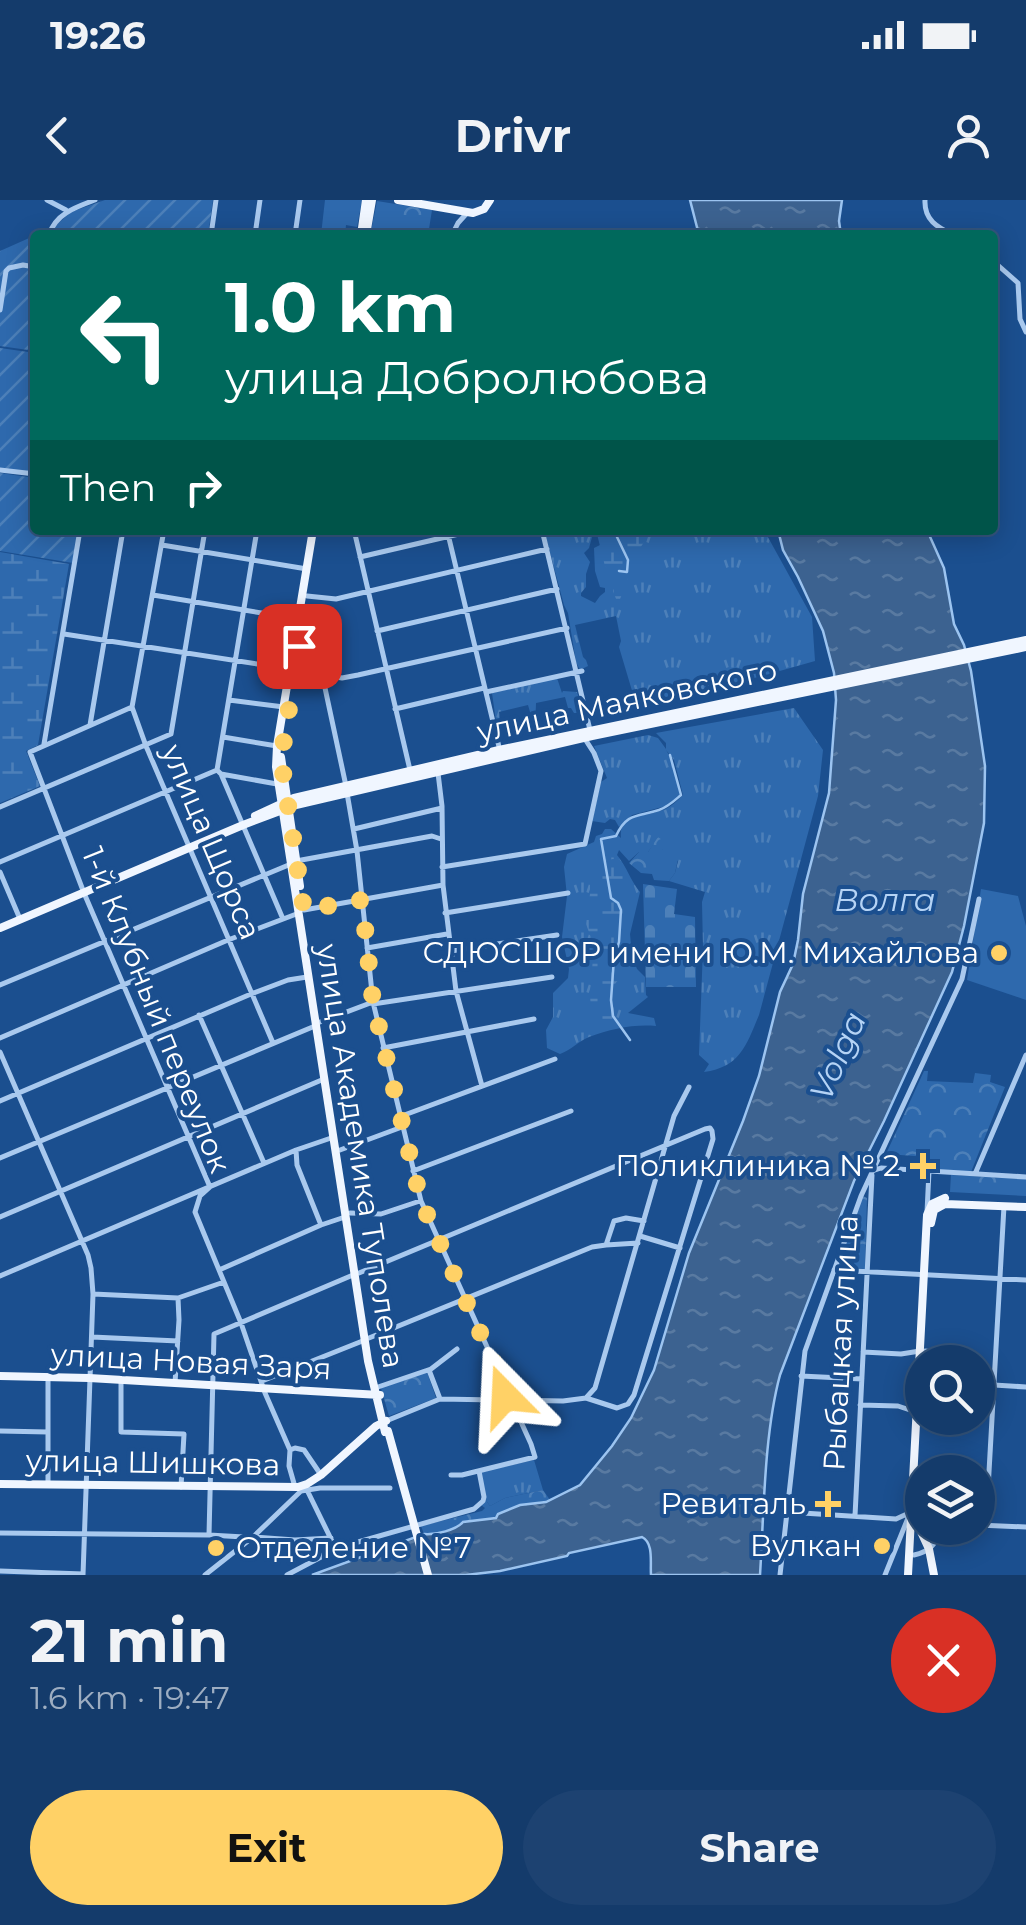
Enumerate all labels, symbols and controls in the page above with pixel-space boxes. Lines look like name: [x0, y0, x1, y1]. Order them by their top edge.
text: 19:26: [50, 12, 146, 59]
icon: back: [30, 108, 85, 163]
text: Drivr: [455, 108, 571, 163]
icon: person: [941, 108, 996, 163]
text: 1.0 km: [225, 264, 456, 350]
icon: left: [60, 270, 190, 400]
text: улица Добролюбова: [225, 350, 709, 405]
icon: right: [176, 460, 231, 515]
text: Then: [60, 464, 156, 511]
pin: [257, 604, 342, 689]
icon: arrive: [272, 619, 327, 674]
street label: улица Маяковского: [473, 651, 780, 751]
street label: улица Щорса: [153, 738, 269, 945]
street label: 1-й Клубный переулок: [74, 842, 239, 1179]
water label: Волга: [834, 880, 936, 919]
place label: СДЮСШОР имени Ю.М. Михайлова: [422, 934, 979, 971]
street label: улица Академика Туполева: [308, 940, 412, 1371]
marker: СДЮСШОР имени Ю.М. Михайлова: [988, 942, 1010, 964]
water label: Volga: [801, 1005, 874, 1106]
place label: Поликлиника № 2: [615, 1147, 900, 1184]
marker: Поликлиника № 2: [910, 1153, 936, 1179]
street label: Рыбацкая улица: [815, 1214, 866, 1472]
street label: улица Новая Заря: [49, 1336, 332, 1387]
position arrow: [453, 1344, 557, 1448]
map controls: [905, 1345, 995, 1545]
button: search: [905, 1345, 995, 1435]
street label: улица Шишкова: [24, 1442, 281, 1483]
button: layers: [905, 1455, 995, 1545]
place label: Ревиталь: [660, 1485, 806, 1522]
marker: Ревиталь: [815, 1491, 841, 1517]
place label: Вулкан: [750, 1527, 862, 1564]
place label: Отделение №7: [236, 1529, 472, 1566]
marker: Вулкан: [871, 1535, 893, 1557]
marker: Отделение №7: [205, 1537, 227, 1559]
text: 21 min: [30, 1604, 228, 1677]
button: close: [891, 1608, 996, 1713]
text: 1.6 km · 19:47: [30, 1678, 230, 1717]
button: Exit: [30, 1790, 503, 1905]
button: Share: [523, 1790, 996, 1905]

